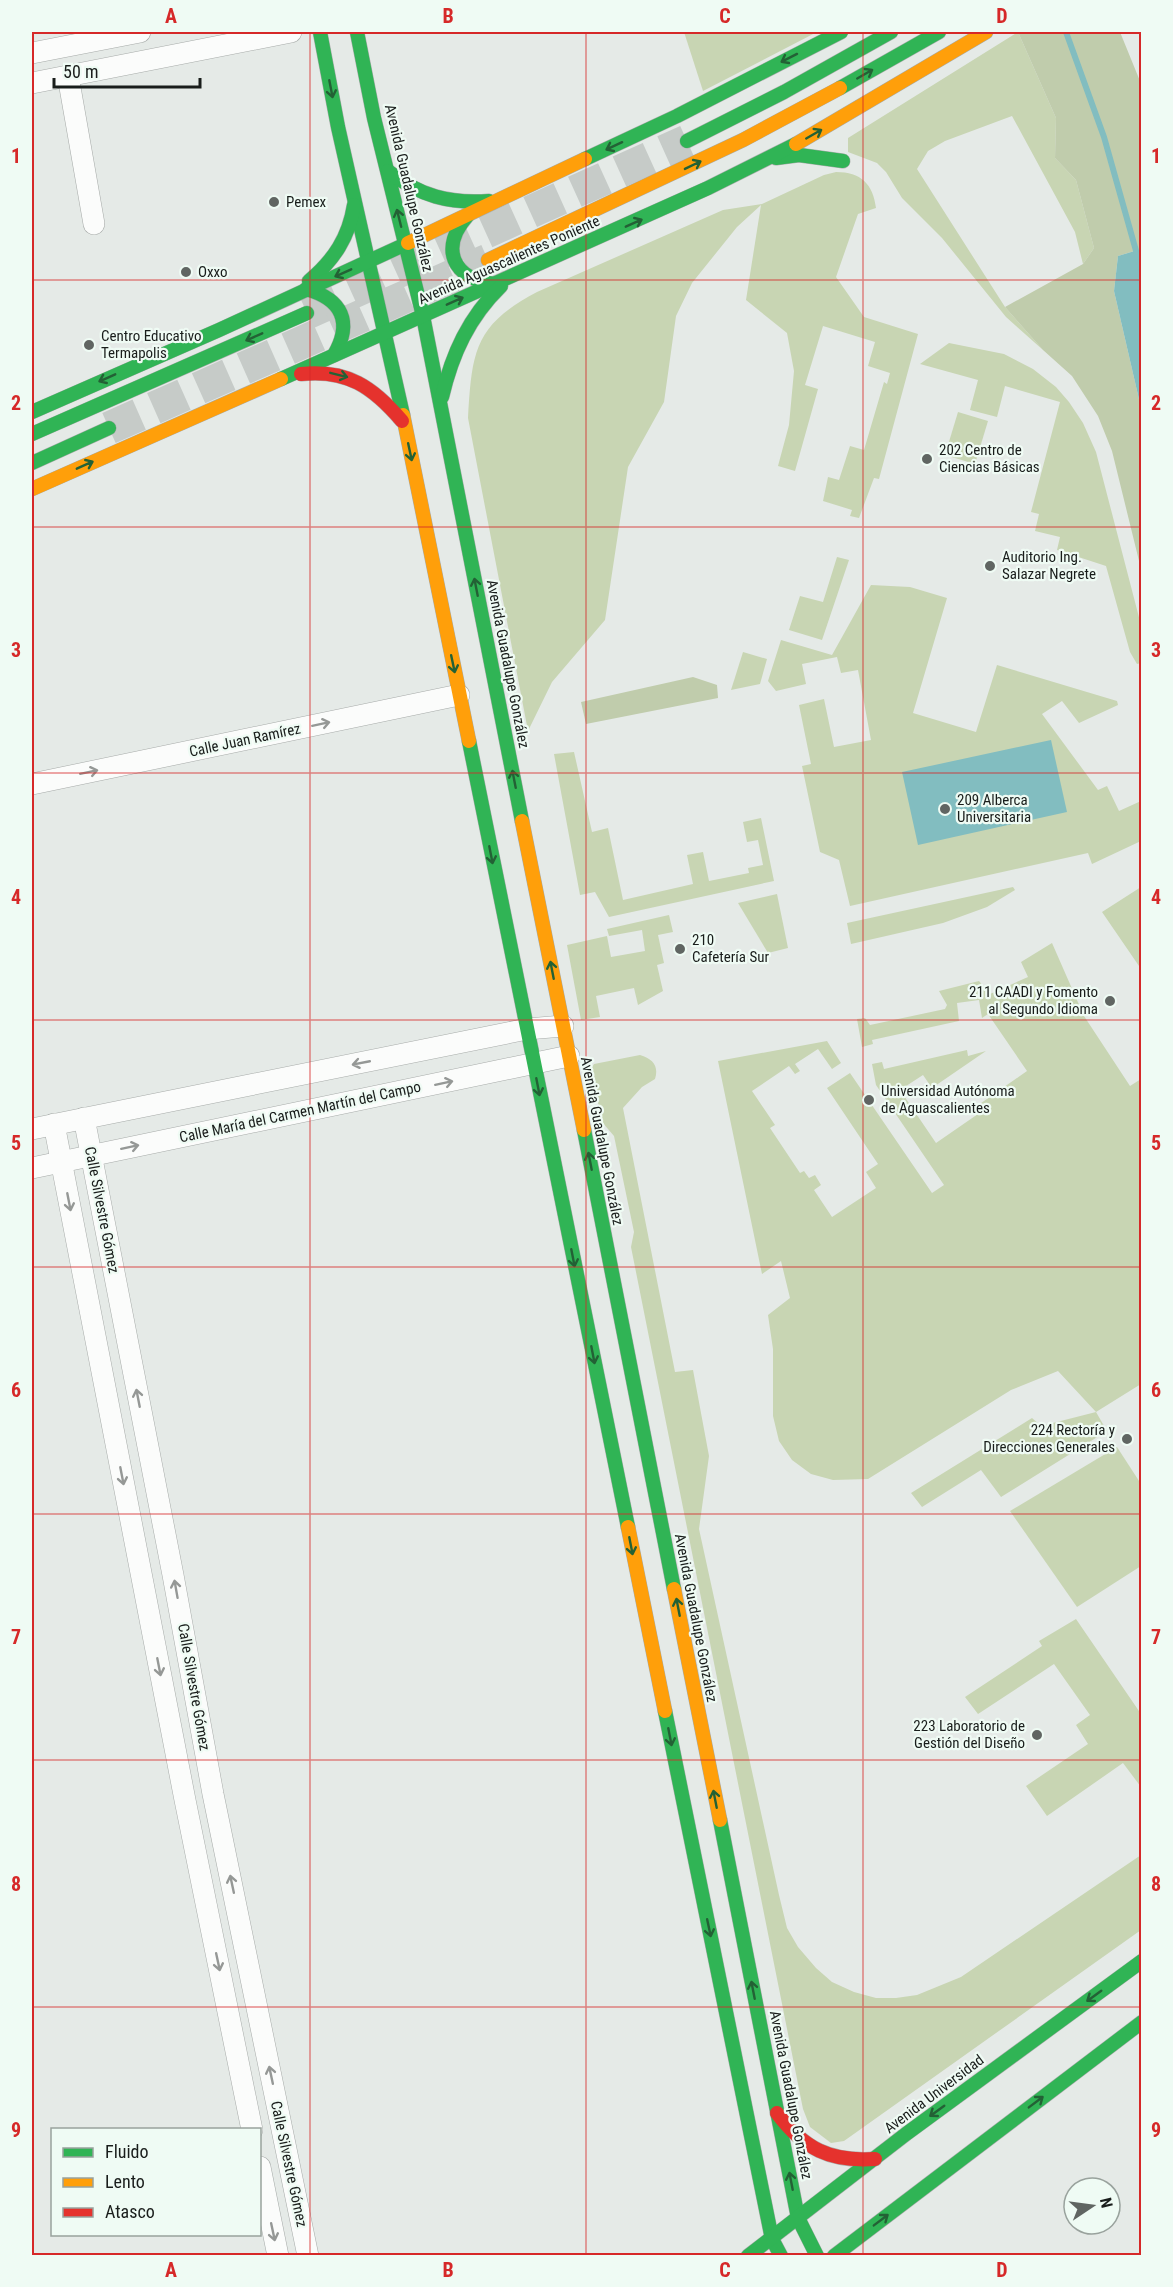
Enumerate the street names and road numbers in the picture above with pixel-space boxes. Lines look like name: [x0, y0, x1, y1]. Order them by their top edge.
street label: Avenida Guadalupe González: [381, 102, 437, 274]
street label: Avenida Aguascalientes Poniente: [415, 212, 603, 308]
street label: Avenida Guadalupe González: [483, 578, 533, 750]
street label: Calle Juan Ramírez: [188, 719, 302, 761]
street label: Avenida Guadalupe González: [577, 1055, 627, 1227]
street label: Calle María del Carmen Martín del Campo: [178, 1078, 422, 1146]
street label: Calle Silvestre Gómez: [81, 1145, 123, 1275]
street label: Avenida Guadalupe González: [671, 1532, 721, 1704]
street label: Calle Silvestre Gómez: [174, 1622, 214, 1752]
street label: Avenida Guadalupe González: [766, 2009, 816, 2181]
street label: Avenida Universidad: [881, 2051, 987, 2137]
street label: Calle Silvestre Gómez: [267, 2099, 311, 2229]

